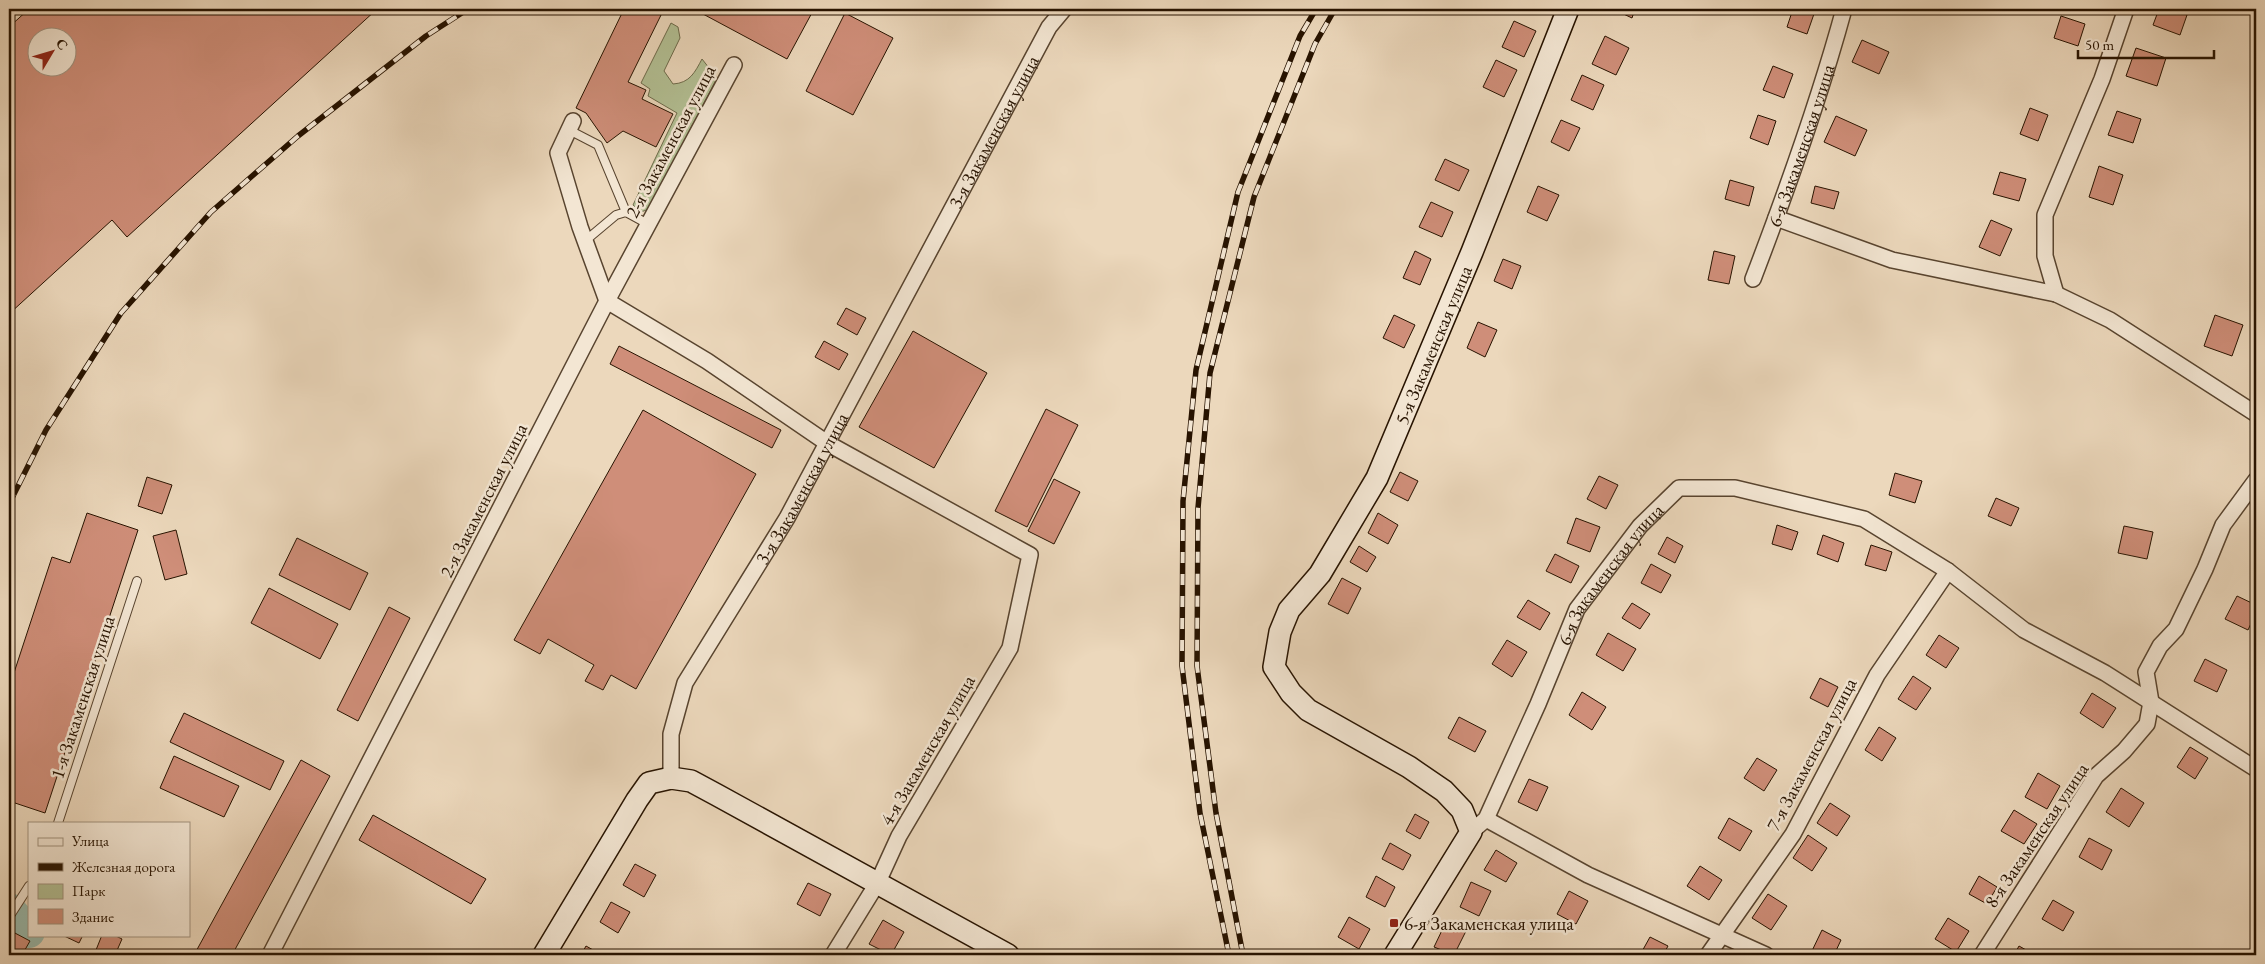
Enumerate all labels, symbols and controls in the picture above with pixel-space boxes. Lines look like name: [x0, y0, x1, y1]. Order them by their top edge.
north arrow: [28, 28, 78, 78]
scale bar: [2078, 28, 2214, 60]
text: С: [52, 35, 72, 54]
text: 50 m: [2085, 35, 2114, 54]
street label: 3-я Закаменская улица: [943, 50, 1045, 213]
street label: 2-я Закаменская улица: [620, 60, 722, 222]
street label: 6-я Закаменская улица: [1762, 61, 1840, 230]
street label: 5-я Закаменская улица: [1389, 261, 1478, 428]
street label: 3-я Закаменская улица: [749, 408, 854, 569]
street label: 2-я Закаменская улица: [434, 418, 533, 582]
street label: 6-я Закаменская улица: [1552, 497, 1670, 649]
street label: 1-я Закаменская улица: [44, 612, 121, 782]
street label: 4-я Закаменская улица: [874, 670, 981, 830]
street label: 7-я Закаменская улица: [1761, 673, 1863, 835]
street label: 8-я Закаменская улица: [1979, 758, 2095, 913]
legend: [28, 822, 190, 936]
text: Улица: [71, 831, 109, 850]
text: Железная дорога: [71, 857, 175, 876]
text: Парк: [72, 881, 105, 900]
text: Здание: [72, 907, 114, 926]
place label: 6-я Закаменская улица: [1404, 911, 1574, 936]
marker: 6-я Закаменская улица: [1388, 917, 1400, 929]

